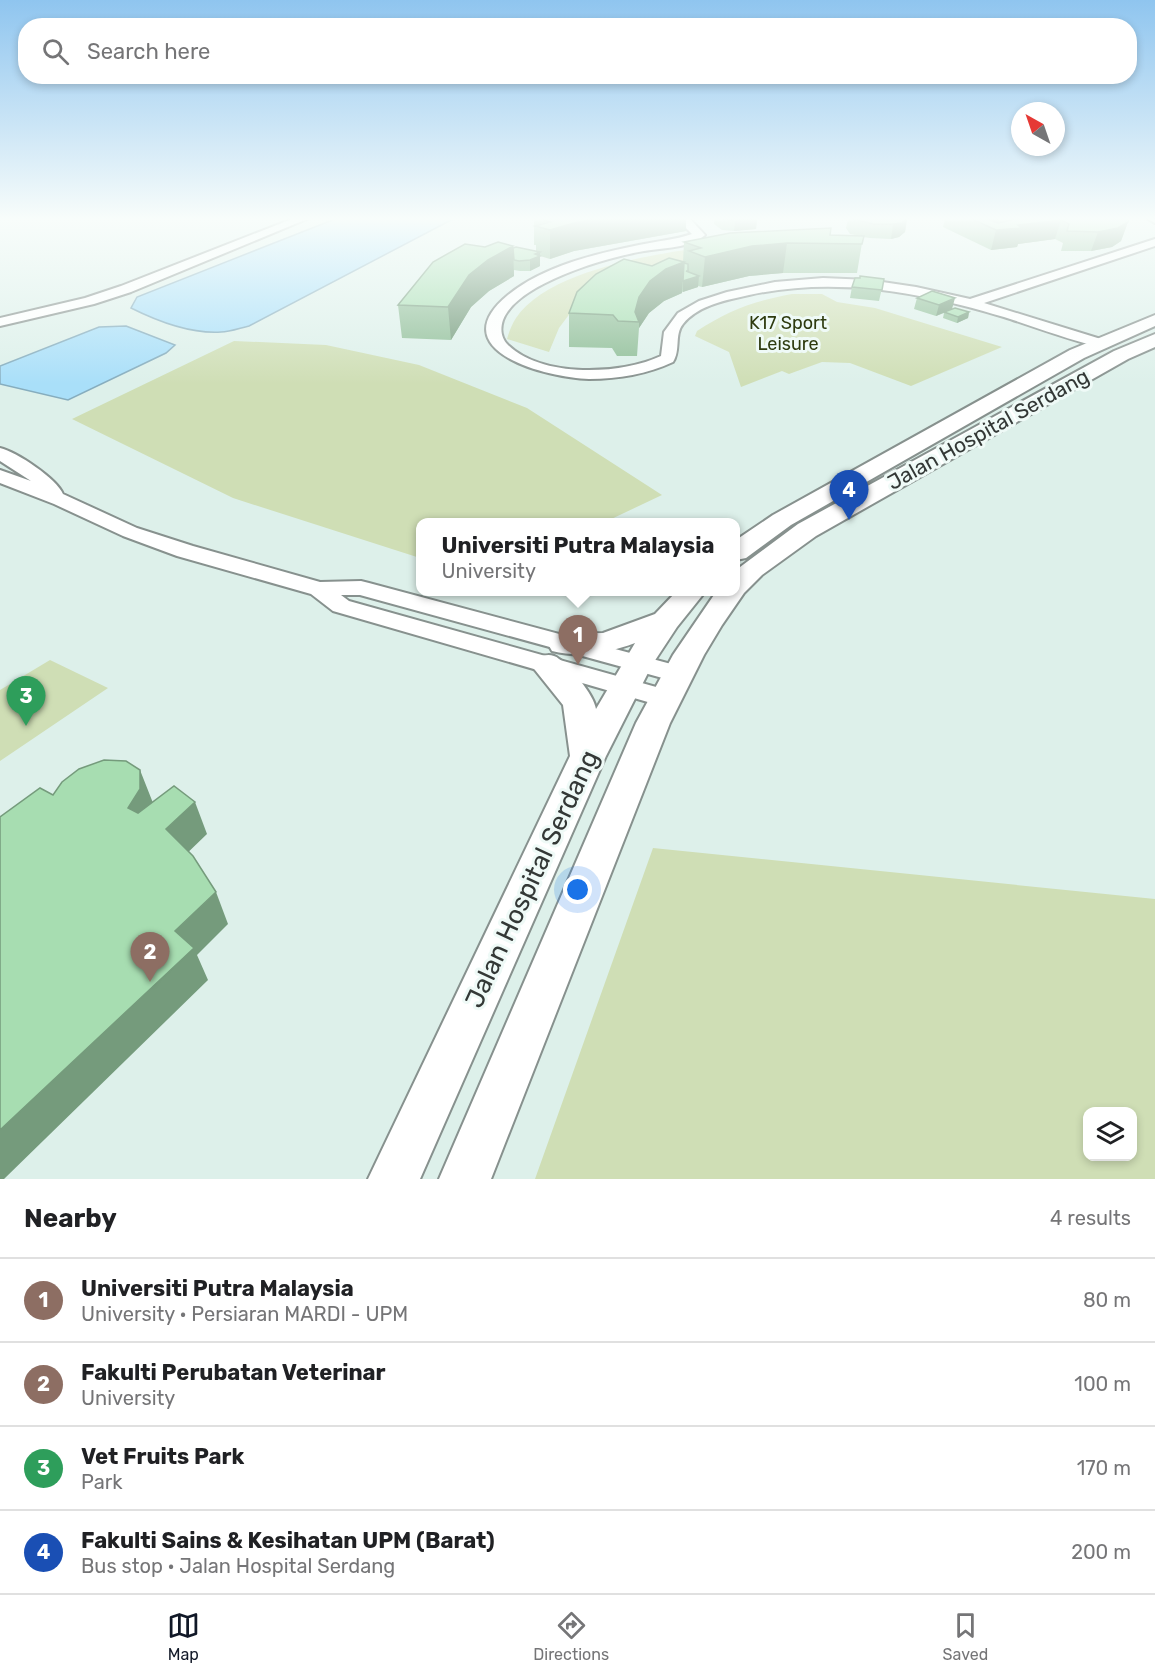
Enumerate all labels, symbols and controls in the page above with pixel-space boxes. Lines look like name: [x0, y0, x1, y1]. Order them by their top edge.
search box: [18, 18, 1137, 84]
icon: search: [39, 35, 72, 68]
text: Search here: [87, 38, 210, 65]
north arrow: [1011, 102, 1065, 156]
park label: K17 Sport Leisure: [749, 312, 827, 355]
street label: Jalan Hospital Serdang: [883, 363, 1093, 495]
pin: 4: [830, 470, 868, 520]
popup: [416, 518, 740, 596]
text: Universiti Putra Malaysia: [442, 532, 714, 559]
text: University: [442, 559, 536, 583]
pin: 1: [558, 616, 598, 665]
pin: 3: [6, 676, 46, 726]
street label: Jalan Hospital Serdang: [459, 745, 605, 1013]
your location: [563, 875, 592, 904]
pin: 2: [130, 932, 170, 982]
map controls: [1083, 1107, 1137, 1161]
button: layers: [1083, 1107, 1137, 1161]
text: Nearby: [24, 1203, 117, 1234]
text: 4 results: [1050, 1206, 1131, 1230]
text: Universiti Putra Malaysia: [81, 1275, 354, 1302]
text: 1: [39, 1288, 48, 1312]
text: 80 m: [1083, 1288, 1131, 1312]
text: University · Persiaran MARDI - UPM: [81, 1302, 408, 1326]
text: Fakulti Perubatan Veterinar: [81, 1359, 386, 1386]
text: 2: [37, 1372, 50, 1396]
text: 100 m: [1074, 1372, 1131, 1396]
text: University: [81, 1386, 175, 1410]
text: Vet Fruits Park: [81, 1443, 244, 1470]
text: 3: [37, 1456, 50, 1480]
text: 170 m: [1077, 1456, 1131, 1480]
text: Park: [81, 1470, 123, 1494]
text: Fakulti Sains & Kesihatan UPM (Barat): [81, 1527, 495, 1554]
text: 4: [37, 1540, 50, 1564]
text: 200 m: [1071, 1540, 1131, 1564]
text: Bus stop · Jalan Hospital Serdang: [81, 1554, 395, 1578]
tab: Map: [167, 1609, 200, 1664]
tab: Directions: [533, 1609, 609, 1664]
tab: Saved: [943, 1609, 988, 1664]

